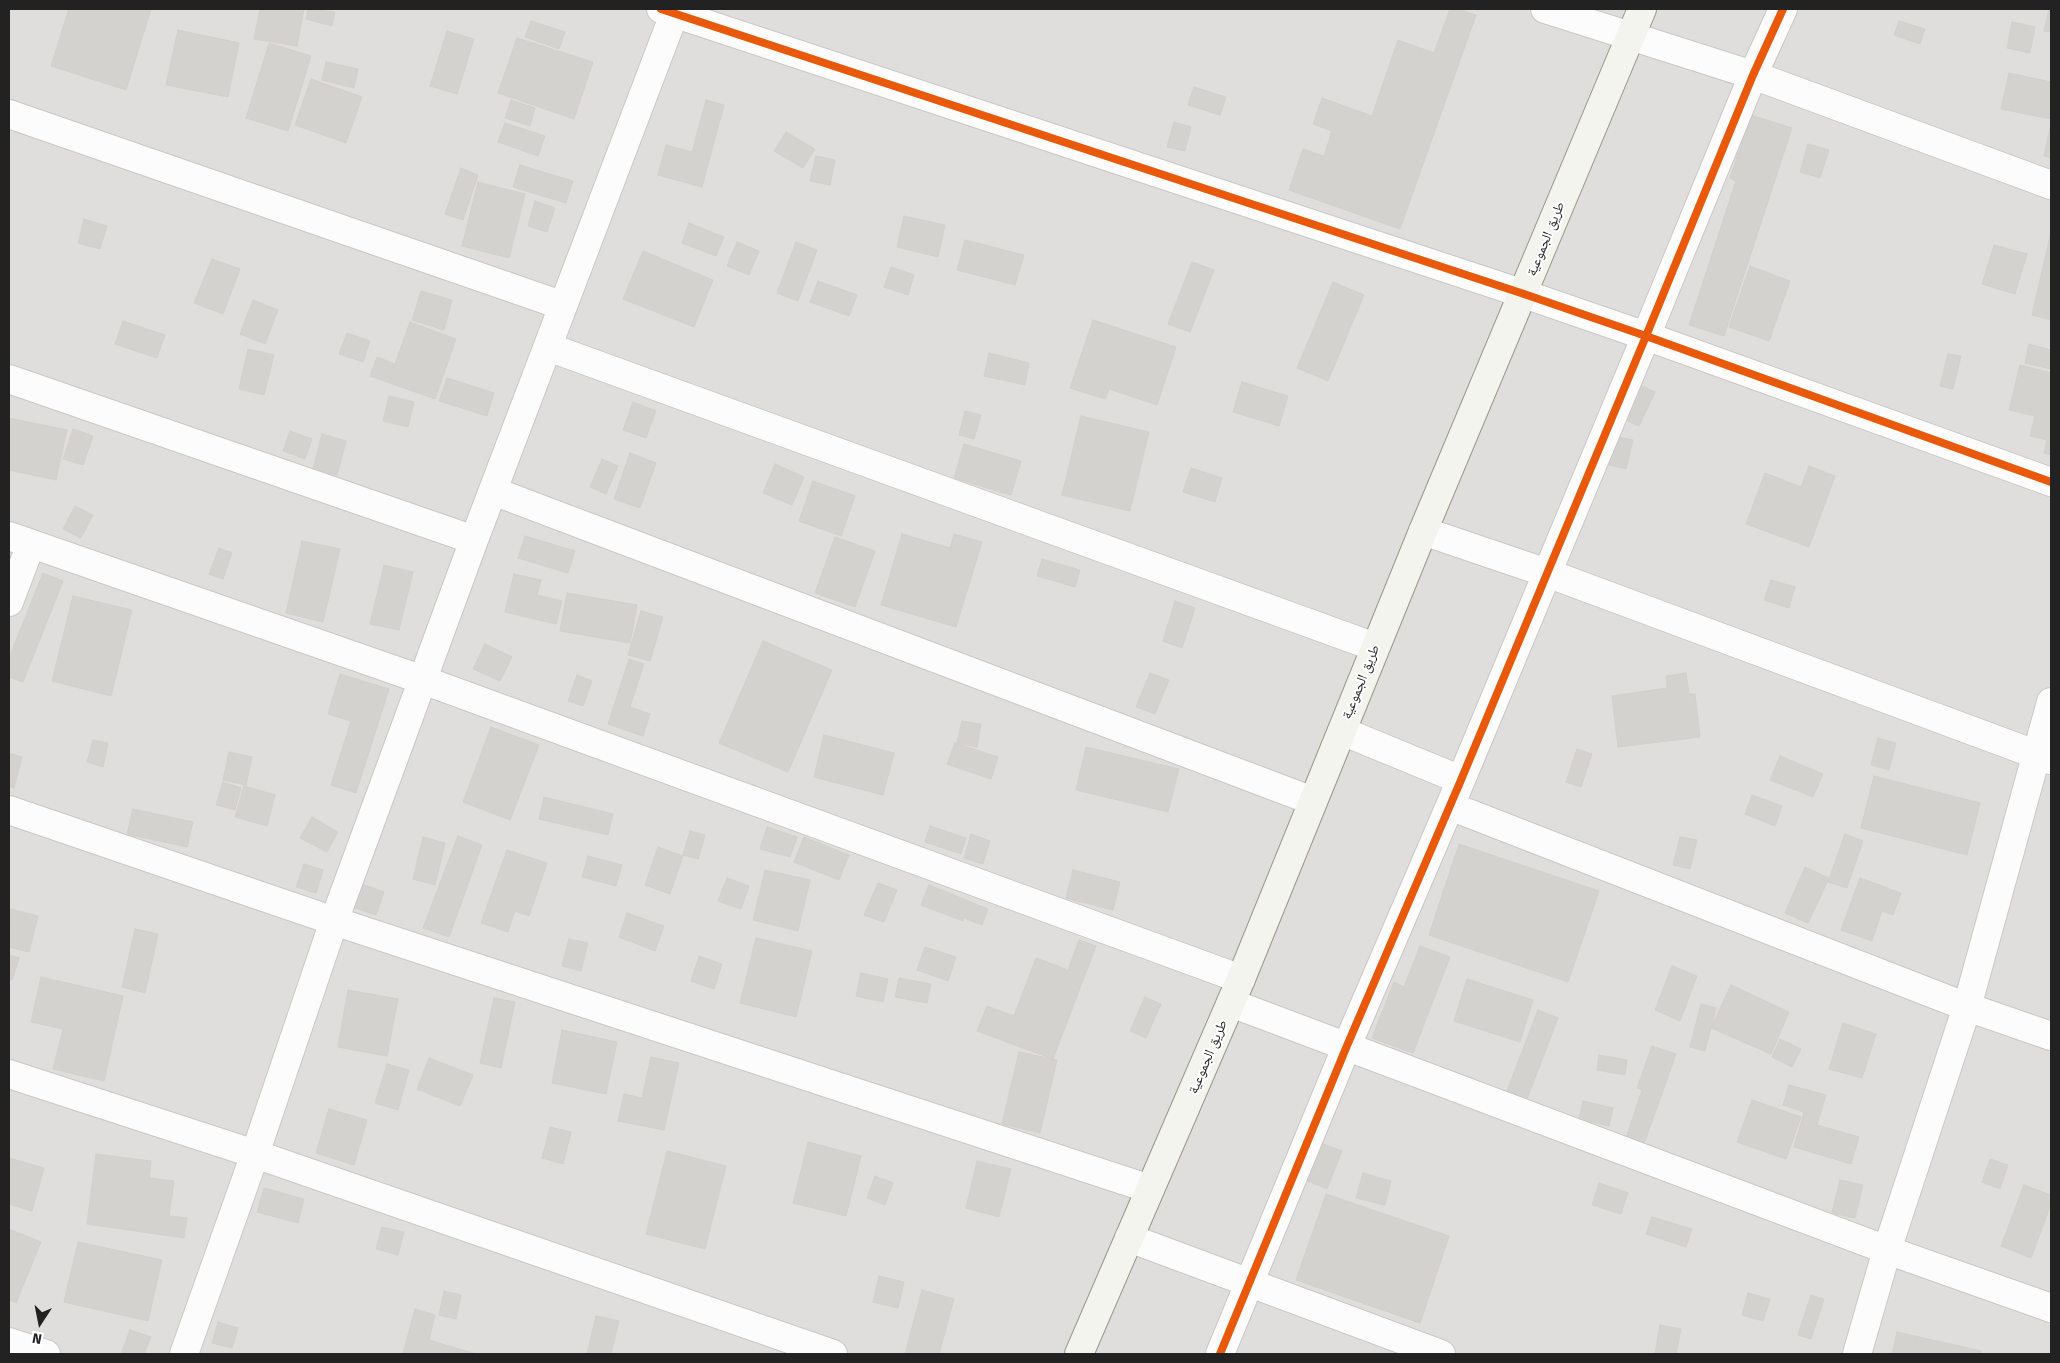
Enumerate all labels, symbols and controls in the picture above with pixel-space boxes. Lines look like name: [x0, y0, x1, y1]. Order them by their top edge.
street label: طريق الجموعية: [1523, 199, 1569, 279]
street label: طريق الجموعية: [1338, 642, 1384, 722]
street label: طريق الجموعية: [1185, 1017, 1231, 1097]
north arrow: [15, 1298, 65, 1348]
text: N: [31, 1329, 43, 1347]

